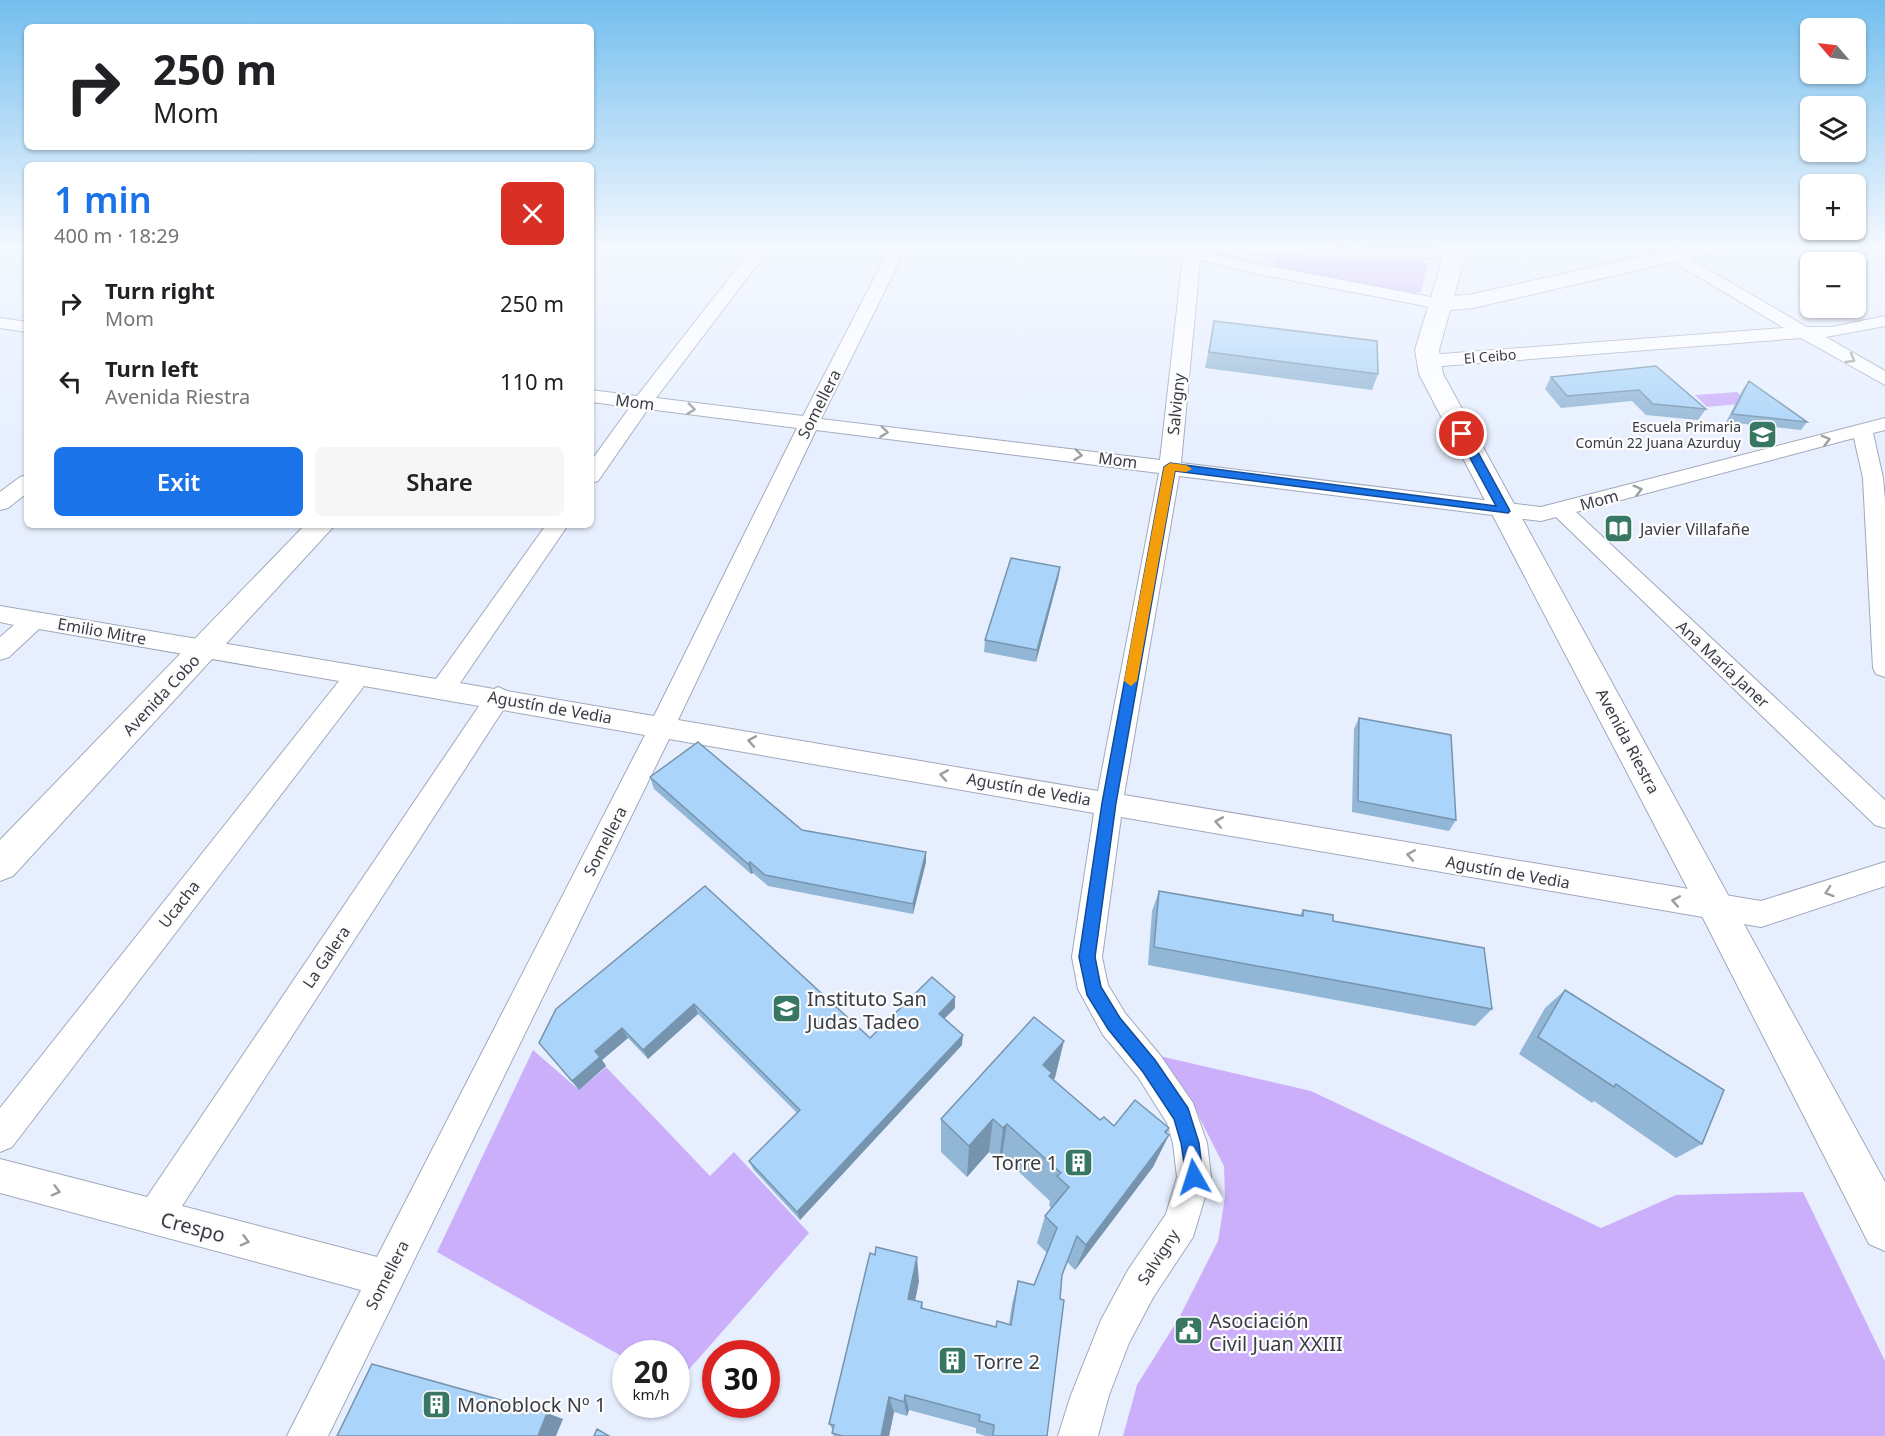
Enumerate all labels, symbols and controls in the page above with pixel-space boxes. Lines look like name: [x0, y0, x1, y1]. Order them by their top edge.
north arrow: [1800, 18, 1866, 84]
map controls: [1800, 18, 1866, 318]
text: 250 m: [153, 40, 277, 97]
icon: right: [54, 48, 132, 126]
text: Mom: [153, 94, 219, 131]
button: layers: [1800, 96, 1866, 162]
button: +: [1800, 174, 1866, 240]
text: 1 min: [54, 175, 152, 224]
button: close: [501, 182, 564, 245]
text: 400 m · 18:29: [54, 222, 179, 249]
button: −: [1800, 252, 1866, 318]
text: Turn right: [105, 275, 215, 305]
icon: right: [54, 287, 87, 320]
text: 250 m: [500, 288, 564, 318]
text: Mom: [105, 305, 154, 332]
street label: El Ceibo: [1463, 344, 1517, 368]
one-way arrow: [1845, 352, 1855, 363]
text: Turn left: [105, 353, 199, 383]
icon: left: [54, 365, 87, 398]
text: 110 m: [500, 366, 564, 396]
street label: Somellera: [792, 366, 846, 442]
street label: Salvigny: [1162, 371, 1190, 436]
text: Avenida Riestra: [105, 383, 250, 410]
street label: Mom: [614, 389, 656, 415]
one-way arrow: [686, 402, 695, 414]
pin: [1436, 408, 1487, 459]
icon: arrive: [1445, 417, 1478, 450]
place label: Escuela Primaria Común 22 Juana Azurduy: [1575, 417, 1742, 452]
school or university icon: Escuela Primaria Común 22 Juana Azurduy: [1746, 418, 1778, 450]
one-way arrow: [880, 425, 889, 438]
one-way arrow: [1821, 434, 1831, 447]
button: Exit: [54, 447, 303, 516]
button: Share: [315, 447, 564, 516]
street label: Mom: [1097, 447, 1139, 473]
one-way arrow: [1073, 449, 1083, 461]
street label: Mom: [1577, 484, 1621, 516]
one-way arrow: [1632, 485, 1643, 497]
library icon: Javier Villafañe: [1603, 513, 1635, 545]
place label: Javier Villafañe: [1638, 518, 1750, 540]
street label: Emilio Mitre: [56, 612, 148, 650]
street label: Ana María Janer: [1672, 615, 1774, 713]
street label: Avenida Cobo: [118, 650, 204, 740]
street label: Agustín de Vedia: [486, 685, 614, 729]
street label: Avenida Riestra: [1591, 685, 1665, 797]
one-way arrow: [747, 735, 757, 748]
street label: Agustín de Vedia: [965, 767, 1093, 811]
one-way arrow: [939, 769, 948, 781]
street label: Somellera: [578, 803, 632, 879]
one-way arrow: [1214, 816, 1224, 829]
one-way arrow: [1406, 849, 1416, 862]
street label: Agustín de Vedia: [1444, 850, 1572, 894]
street label: Ucacha: [153, 876, 205, 932]
one-way arrow: [1824, 885, 1835, 897]
one-way arrow: [1671, 895, 1680, 907]
street label: La Galera: [297, 922, 355, 992]
place label: Instituto San Judas Tadeo: [805, 985, 927, 1035]
school or university icon: Instituto San Judas Tadeo: [770, 993, 802, 1025]
position arrow: [1162, 1145, 1226, 1209]
building icon: Torre 1: [1063, 1146, 1095, 1178]
place label: Torre 1: [992, 1149, 1058, 1176]
one-way arrow: [51, 1183, 61, 1196]
street label: Crespo: [158, 1205, 228, 1249]
street label: Salvigny: [1132, 1224, 1185, 1289]
one-way arrow: [240, 1233, 250, 1246]
street label: Somellera: [360, 1237, 414, 1313]
place label: Asociación Civil Juan XXIII: [1209, 1307, 1343, 1357]
public building icon: Asociación Civil Juan XXIII: [1172, 1315, 1204, 1347]
speed limit sign: 30: [702, 1340, 780, 1418]
building icon: Torre 2: [937, 1345, 969, 1377]
place label: Torre 2: [974, 1348, 1040, 1375]
text: 20: [634, 1351, 668, 1392]
text: km/h: [633, 1384, 669, 1404]
building icon: Monoblock Nº 1: [420, 1388, 452, 1420]
place label: Monoblock Nº 1: [457, 1391, 606, 1418]

